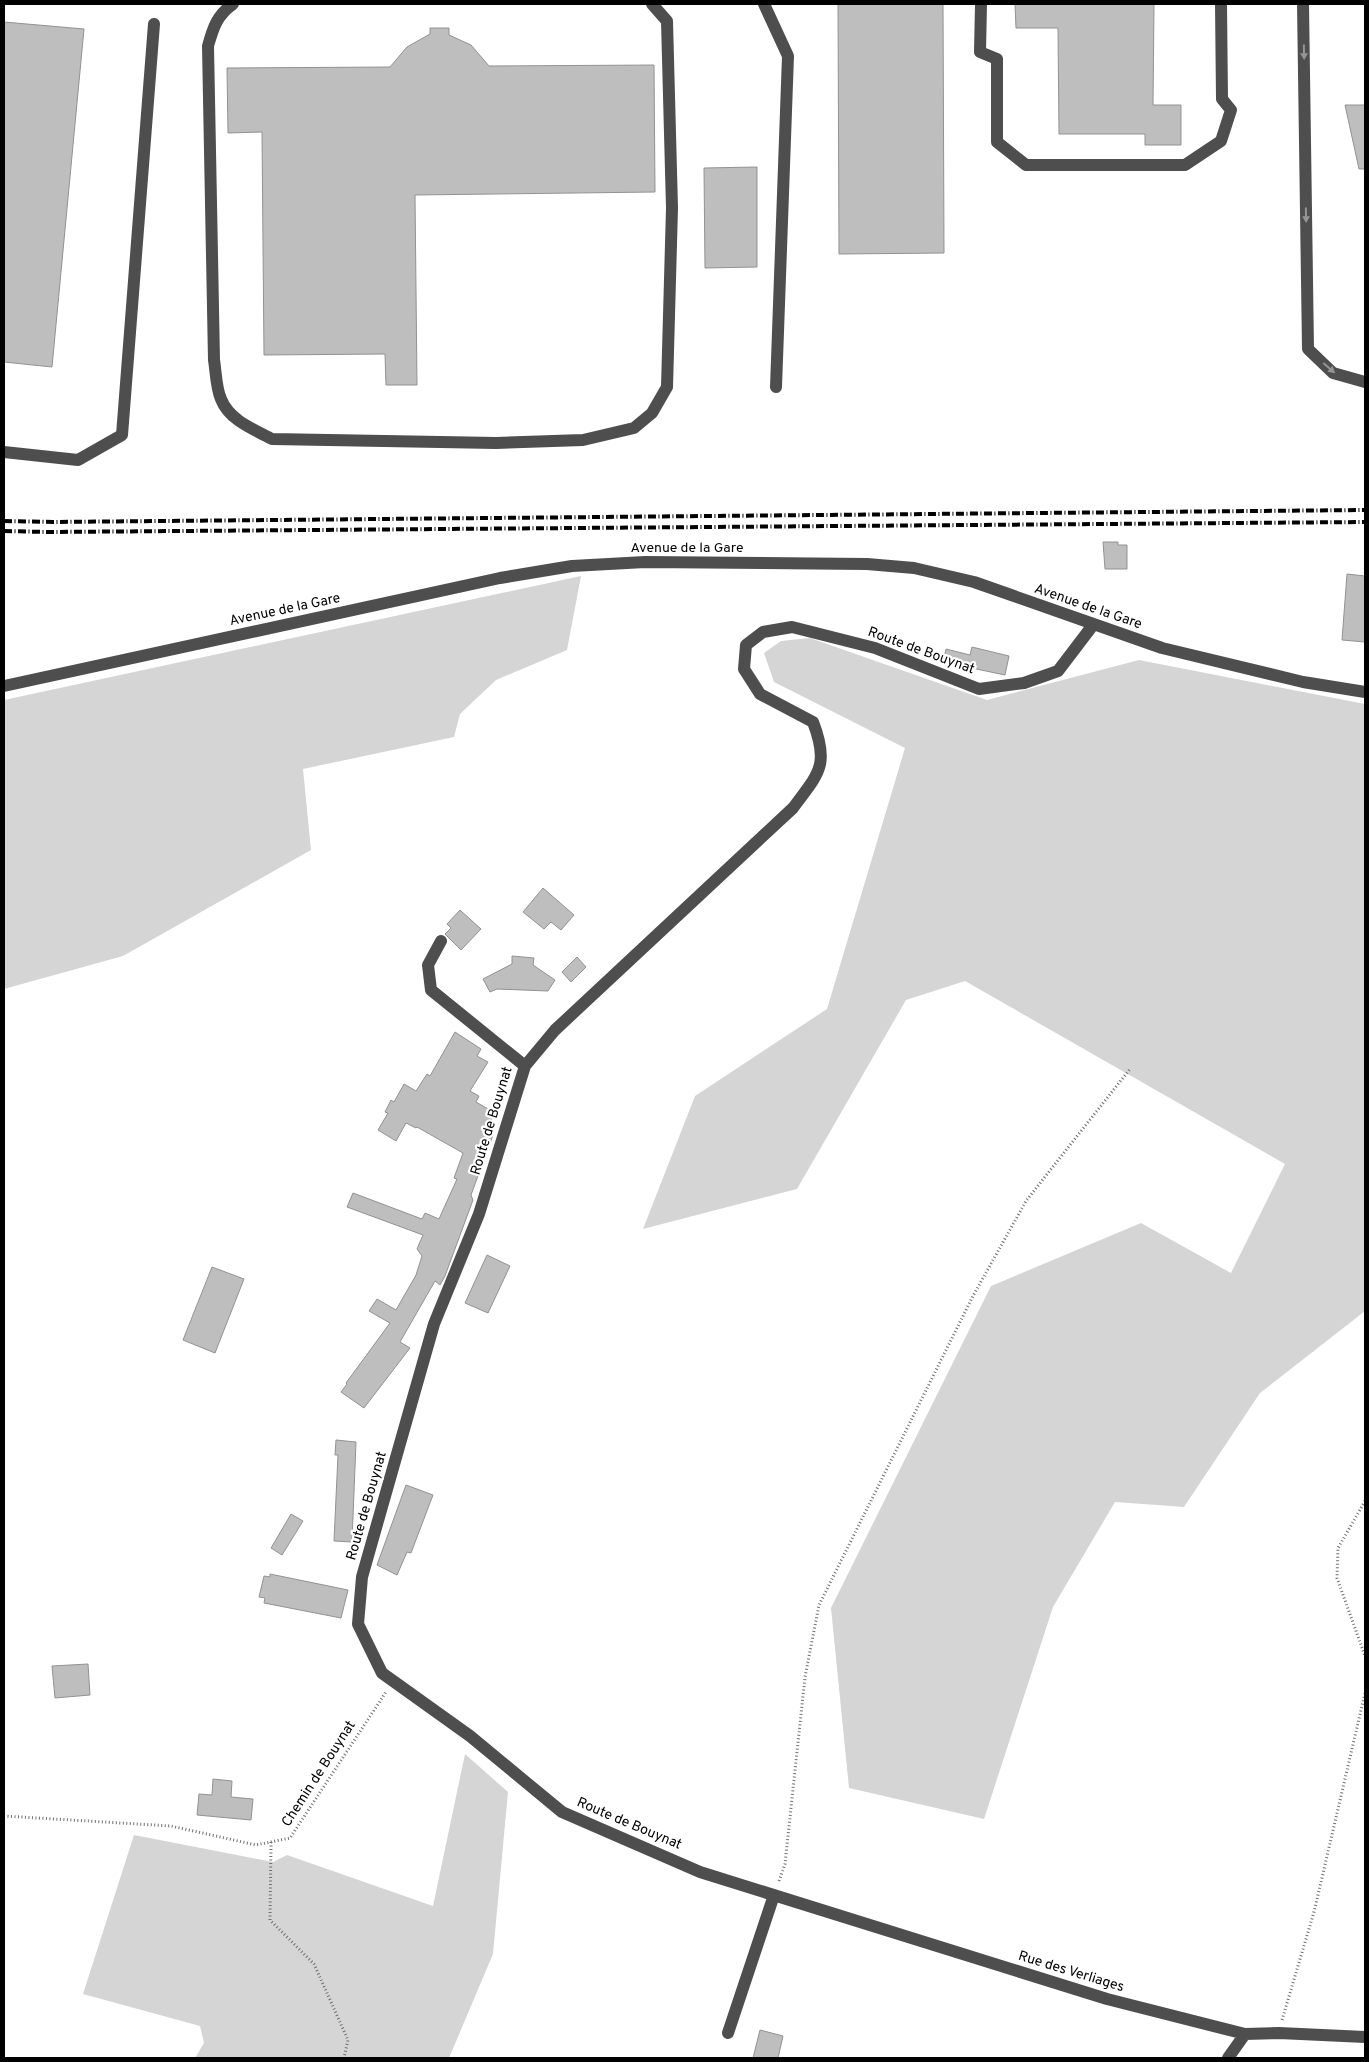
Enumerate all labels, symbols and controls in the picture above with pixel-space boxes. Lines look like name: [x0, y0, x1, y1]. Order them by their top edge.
one-way arrow: [1300, 45, 1308, 61]
one-way arrow: [1302, 207, 1310, 223]
one-way arrow: [1322, 363, 1335, 374]
street label: Avenue de la Gare: [631, 540, 743, 557]
street label: Avenue de la Gare: [1032, 581, 1144, 633]
street label: Avenue de la Gare: [228, 590, 342, 630]
street label: Route de Bouynat: [865, 624, 977, 678]
street label: Route de Bouynat: [467, 1065, 517, 1177]
street label: Route de Bouynat: [343, 1450, 391, 1562]
street label: Chemin de Bouynat: [278, 1718, 360, 1830]
street label: Route de Bouynat: [574, 1794, 684, 1854]
street label: Rue des Verliages: [1016, 1948, 1126, 1996]

